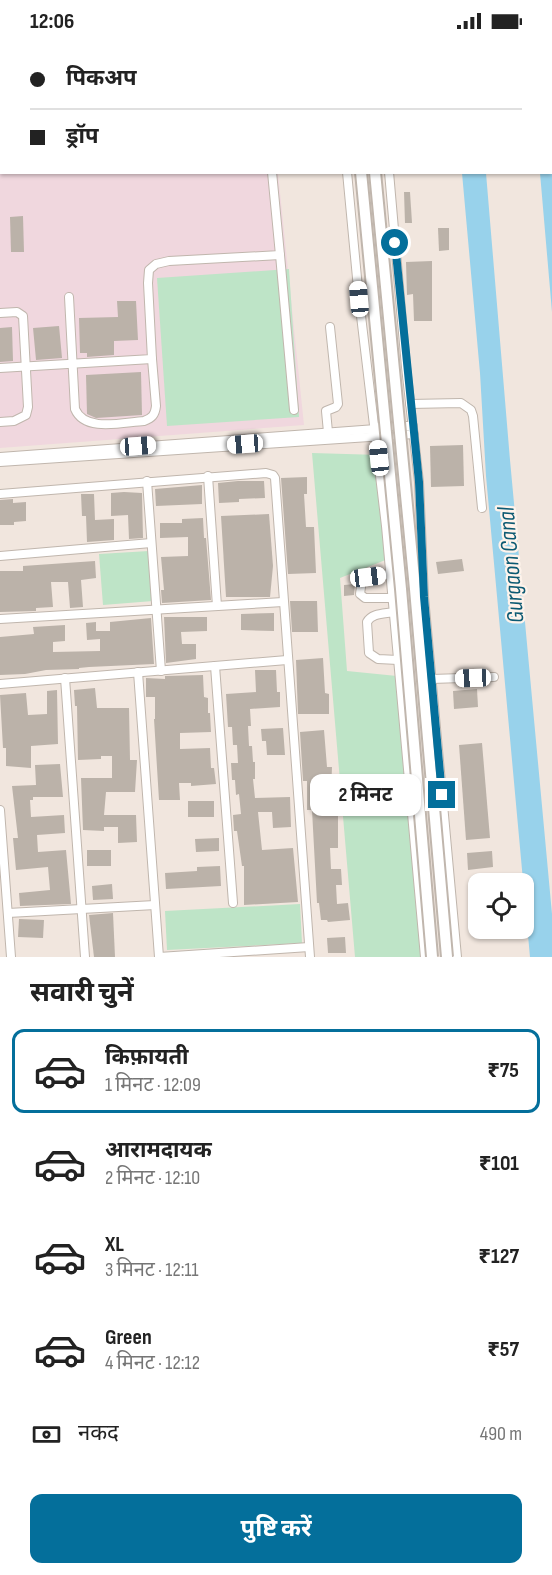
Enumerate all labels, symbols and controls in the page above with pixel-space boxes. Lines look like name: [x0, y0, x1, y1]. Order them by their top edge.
text: 12:06: [30, 8, 74, 35]
text: पिकअप: [66, 65, 137, 92]
text: ड्रॉप: [66, 123, 99, 150]
route start: [381, 229, 408, 256]
car: [348, 280, 370, 318]
car: [226, 434, 264, 454]
car: [119, 436, 157, 456]
car: [368, 439, 390, 477]
water label: Gurgaon Canal: [491, 505, 531, 624]
car: [349, 566, 387, 588]
car: [455, 668, 491, 688]
callout: 2 मिनट: [310, 774, 421, 816]
route end: [428, 781, 455, 808]
text: 2 मिनट: [339, 783, 392, 807]
map controls: [468, 873, 534, 939]
button: locate: [468, 873, 534, 939]
text: सवारी चुनें: [30, 977, 134, 1009]
icon: car: [33, 1044, 87, 1098]
text: किफ़ायती: [105, 1044, 189, 1071]
text: ₹75: [487, 1057, 519, 1084]
text: 1 मिनट · 12:09: [105, 1073, 201, 1097]
icon: car: [33, 1137, 87, 1191]
text: आरामदायक: [105, 1137, 212, 1164]
text: ₹101: [479, 1150, 519, 1177]
text: 2 मिनट · 12:10: [105, 1166, 200, 1190]
icon: car: [33, 1230, 87, 1284]
text: XL: [105, 1231, 124, 1258]
text: ₹127: [478, 1243, 519, 1270]
text: 3 मिनट · 12:11: [105, 1258, 198, 1282]
icon: car: [33, 1323, 87, 1377]
text: Green: [105, 1324, 152, 1351]
text: ₹57: [487, 1336, 519, 1363]
text: 4 मिनट · 12:12: [105, 1351, 200, 1375]
icon: cash: [30, 1418, 63, 1451]
text: नकद: [78, 1420, 119, 1447]
text: 490 m: [480, 1422, 522, 1446]
button: पुष्टि करें: [30, 1494, 522, 1563]

